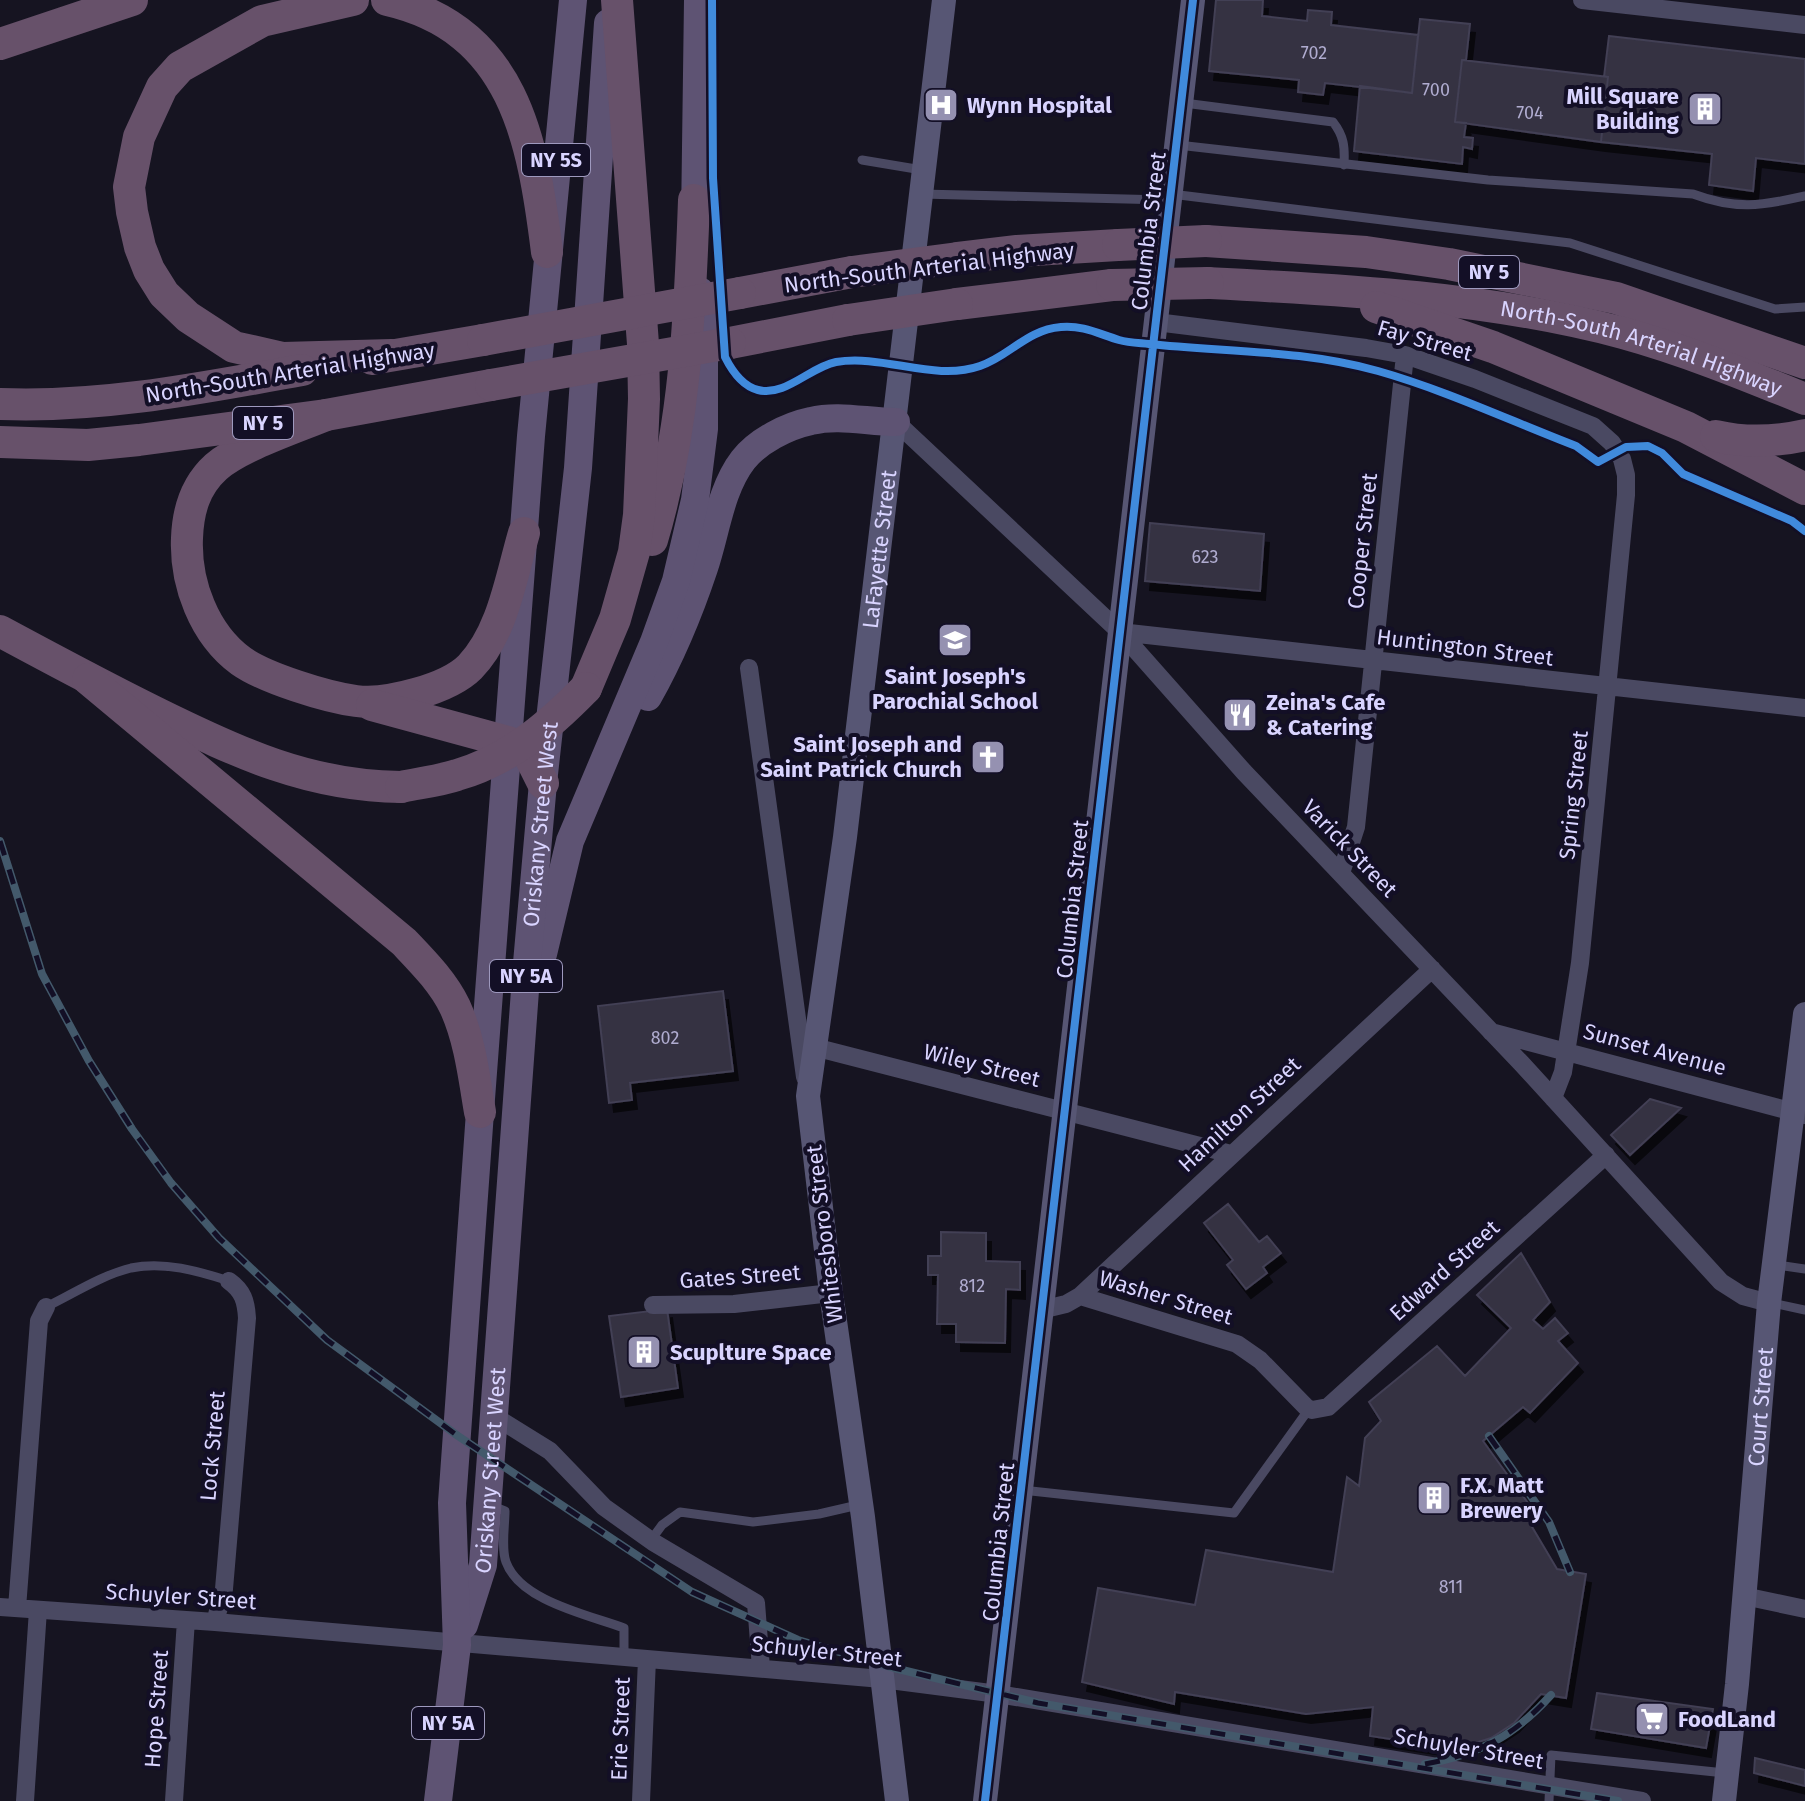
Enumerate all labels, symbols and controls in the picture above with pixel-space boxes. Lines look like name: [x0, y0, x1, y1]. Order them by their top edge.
house number: 702: [1301, 42, 1327, 64]
house number: 700: [1422, 79, 1450, 101]
place label: Mill Square Building: [1566, 83, 1680, 135]
hospital icon: Wynn Hospital: [922, 86, 960, 124]
building icon: Mill Square Building: [1686, 90, 1724, 128]
place label: Wynn Hospital: [967, 92, 1112, 119]
house number: 704: [1516, 102, 1544, 124]
road number: NY 5S: [522, 144, 590, 176]
street label: Columbia Street: [1125, 150, 1172, 312]
street label: North-South Arterial Highway: [782, 236, 1076, 299]
road number: NY 5: [1459, 256, 1519, 288]
street label: North-South Arterial Highway: [1498, 295, 1786, 402]
street label: Fay Street: [1374, 314, 1475, 367]
street label: North-South Arterial Highway: [144, 336, 437, 409]
road number: NY 5: [233, 407, 293, 439]
street label: LaFayette Street: [857, 468, 902, 630]
street label: Cooper Street: [1342, 472, 1383, 610]
house number: 623: [1191, 546, 1219, 568]
school or university icon: Saint Joseph's Parochial School: [936, 621, 974, 659]
street label: Huntington Street: [1375, 623, 1555, 672]
place label: Saint Joseph's Parochial School: [872, 663, 1039, 715]
place label: Zeina's Cafe & Catering: [1266, 689, 1385, 741]
restaurant icon: Zeina's Cafe & Catering: [1221, 696, 1259, 734]
street label: Oriskany Street West: [517, 720, 564, 928]
street label: Spring Street: [1553, 729, 1594, 861]
place label: Saint Joseph and Saint Patrick Church: [760, 731, 962, 783]
church icon: Saint Joseph and Saint Patrick Church: [969, 738, 1007, 776]
street label: Varick Street: [1296, 794, 1403, 903]
street label: Columbia Street: [1051, 818, 1094, 980]
road number: NY 5A: [490, 960, 562, 992]
street label: Sunset Avenue: [1581, 1017, 1729, 1082]
house number: 802: [651, 1027, 679, 1049]
street label: Wiley Street: [921, 1038, 1043, 1093]
street label: Hamilton Street: [1173, 1051, 1306, 1178]
street label: Whitesboro Street: [800, 1143, 849, 1325]
street label: Edward Street: [1384, 1214, 1505, 1327]
street label: Gates Street: [679, 1259, 802, 1294]
street label: Washer Street: [1096, 1264, 1236, 1331]
house number: 812: [959, 1275, 985, 1297]
building icon: Scuplture Space: [625, 1333, 663, 1371]
place label: Scuplture Space: [670, 1339, 832, 1366]
street label: Court Street: [1742, 1346, 1779, 1467]
street label: Oriskany Street West: [468, 1366, 511, 1577]
street label: Lock Street: [194, 1390, 231, 1502]
street label: Columbia Street: [977, 1461, 1020, 1623]
place label: F.X. Matt Brewery: [1460, 1472, 1544, 1524]
building icon: F.X. Matt Brewery: [1415, 1479, 1453, 1517]
house number: 811: [1439, 1576, 1463, 1598]
street label: Schuyler Street: [105, 1578, 257, 1615]
street label: Schuyler Street: [750, 1630, 904, 1673]
street label: Hope Street: [139, 1649, 174, 1769]
street label: Erie Street: [605, 1677, 636, 1781]
supermarket icon: FoodLand: [1633, 1700, 1671, 1738]
place label: FoodLand: [1678, 1706, 1776, 1733]
road number: NY 5A: [412, 1707, 484, 1739]
street label: Schuyler Street: [1392, 1722, 1546, 1775]

